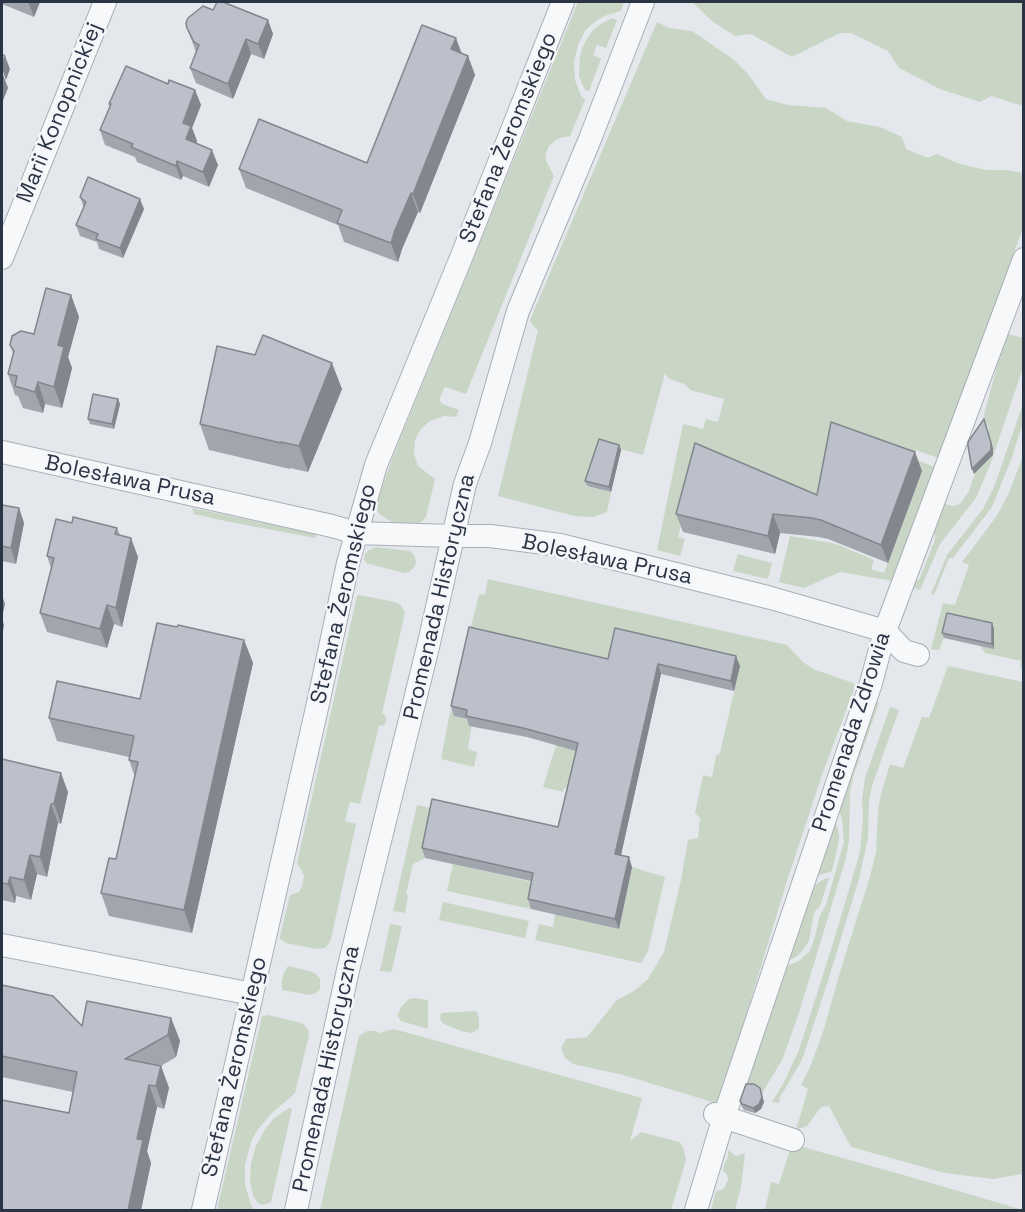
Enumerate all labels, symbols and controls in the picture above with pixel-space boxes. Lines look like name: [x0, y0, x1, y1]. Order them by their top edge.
street label: Marii Konopnickiej: [12, 19, 108, 207]
street label: Stefana Żeromskiego: [455, 29, 563, 247]
street label: Bolesława Prusa: [42, 450, 218, 512]
street label: Promenada Historyczna: [399, 471, 481, 723]
street label: Stefana Żeromskiego: [306, 481, 382, 707]
street label: Bolesława Prusa: [519, 529, 695, 591]
street label: Promenada Zdrowia: [807, 629, 897, 835]
street label: Promenada Historyczna: [288, 943, 366, 1195]
street label: Stefana Żeromskiego: [197, 954, 273, 1180]

